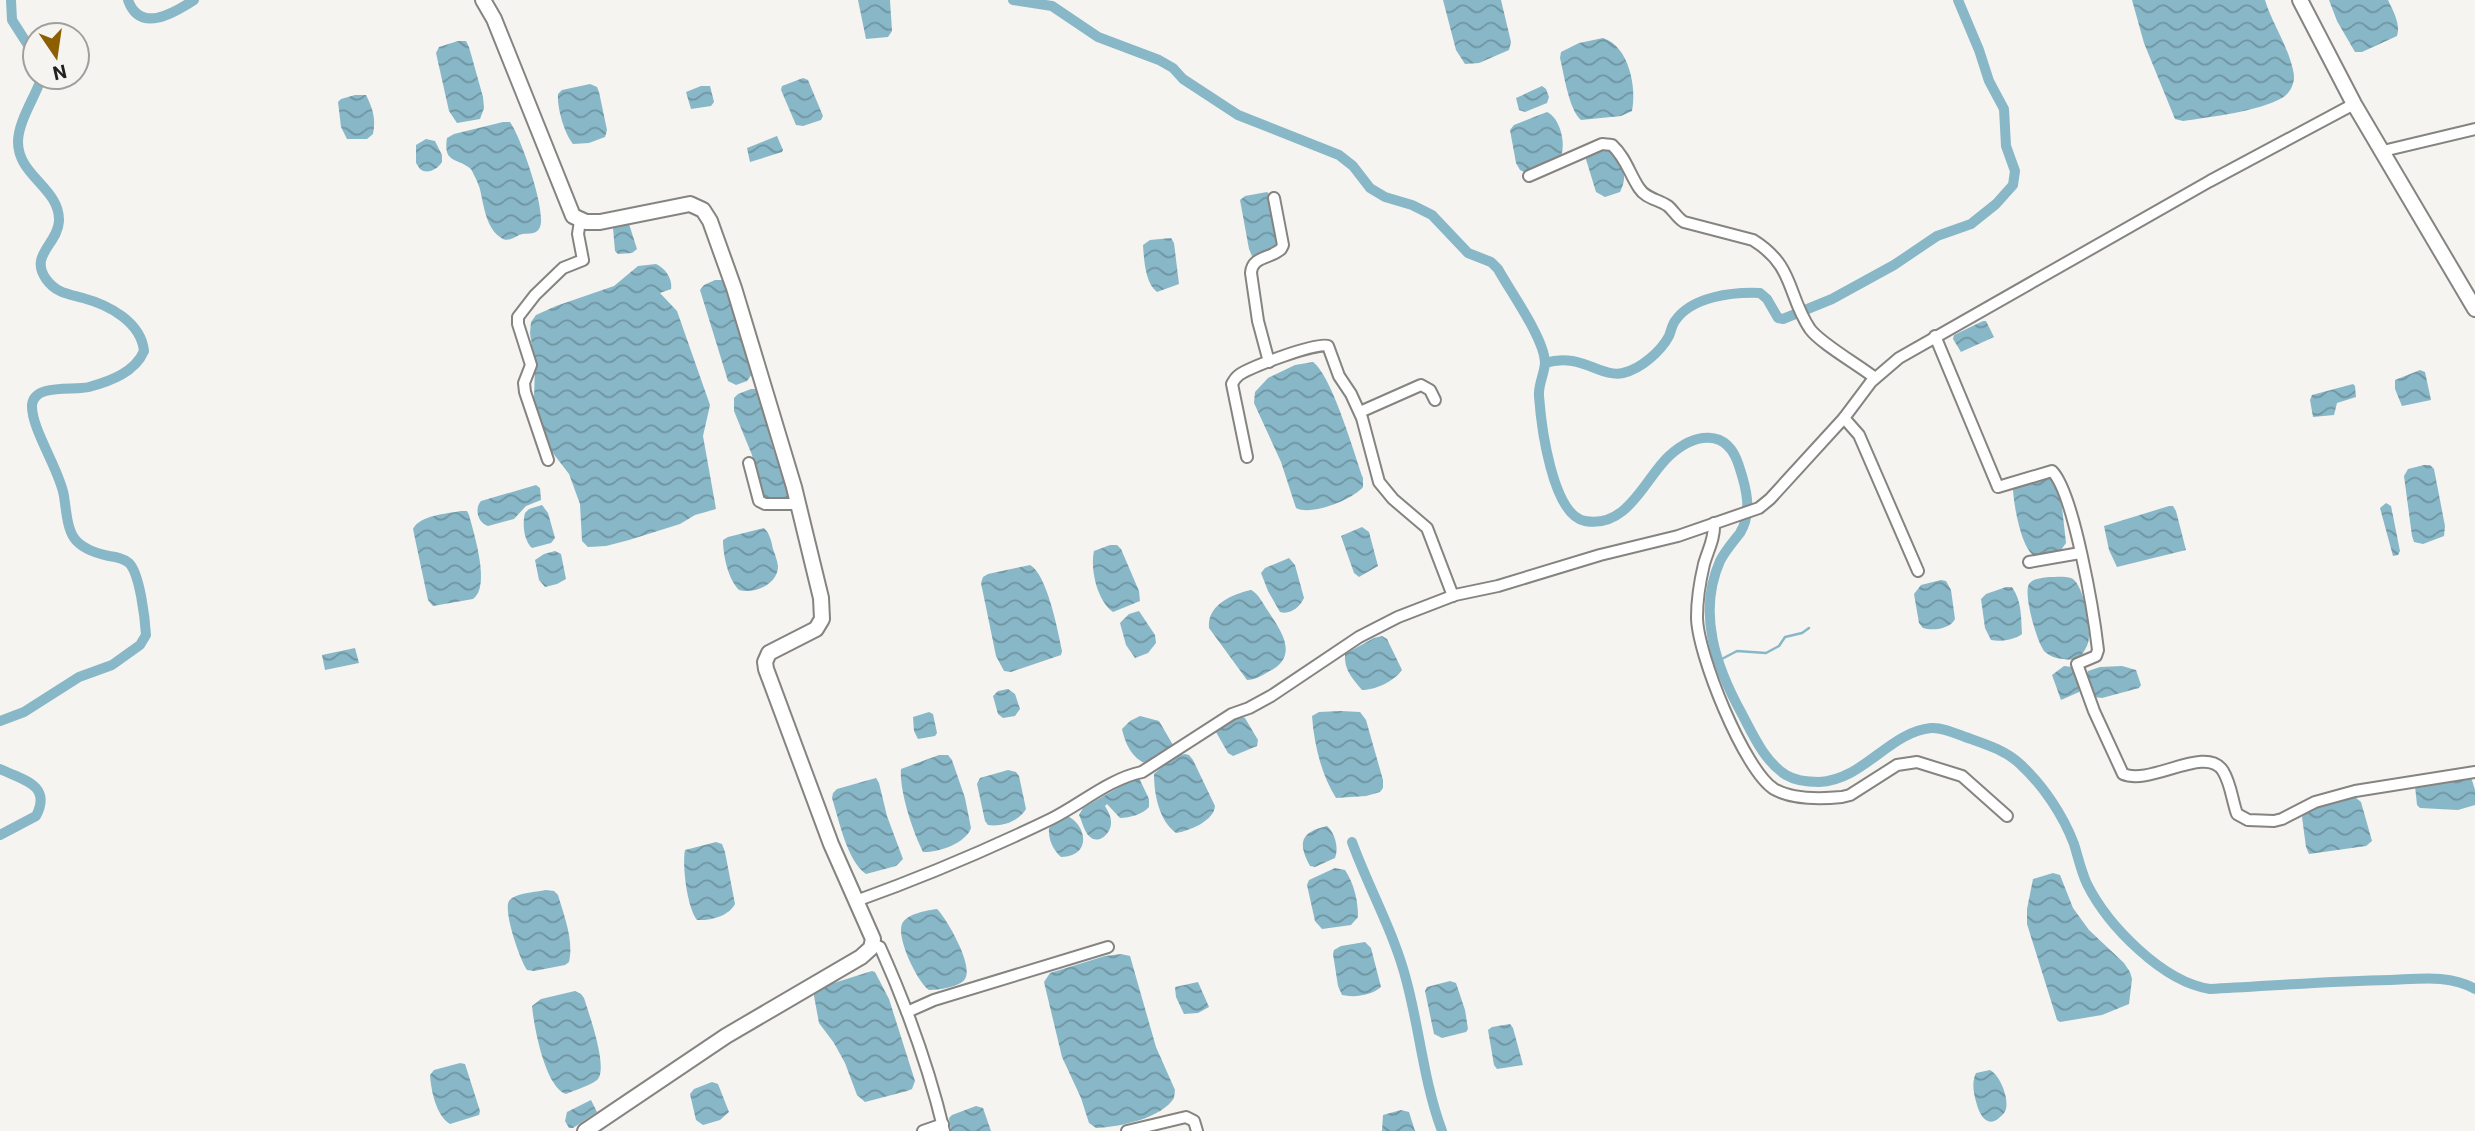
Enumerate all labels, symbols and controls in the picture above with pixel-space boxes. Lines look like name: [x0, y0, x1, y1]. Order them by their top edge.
north arrow: [21, 21, 91, 91]
text: N: [51, 59, 69, 85]

